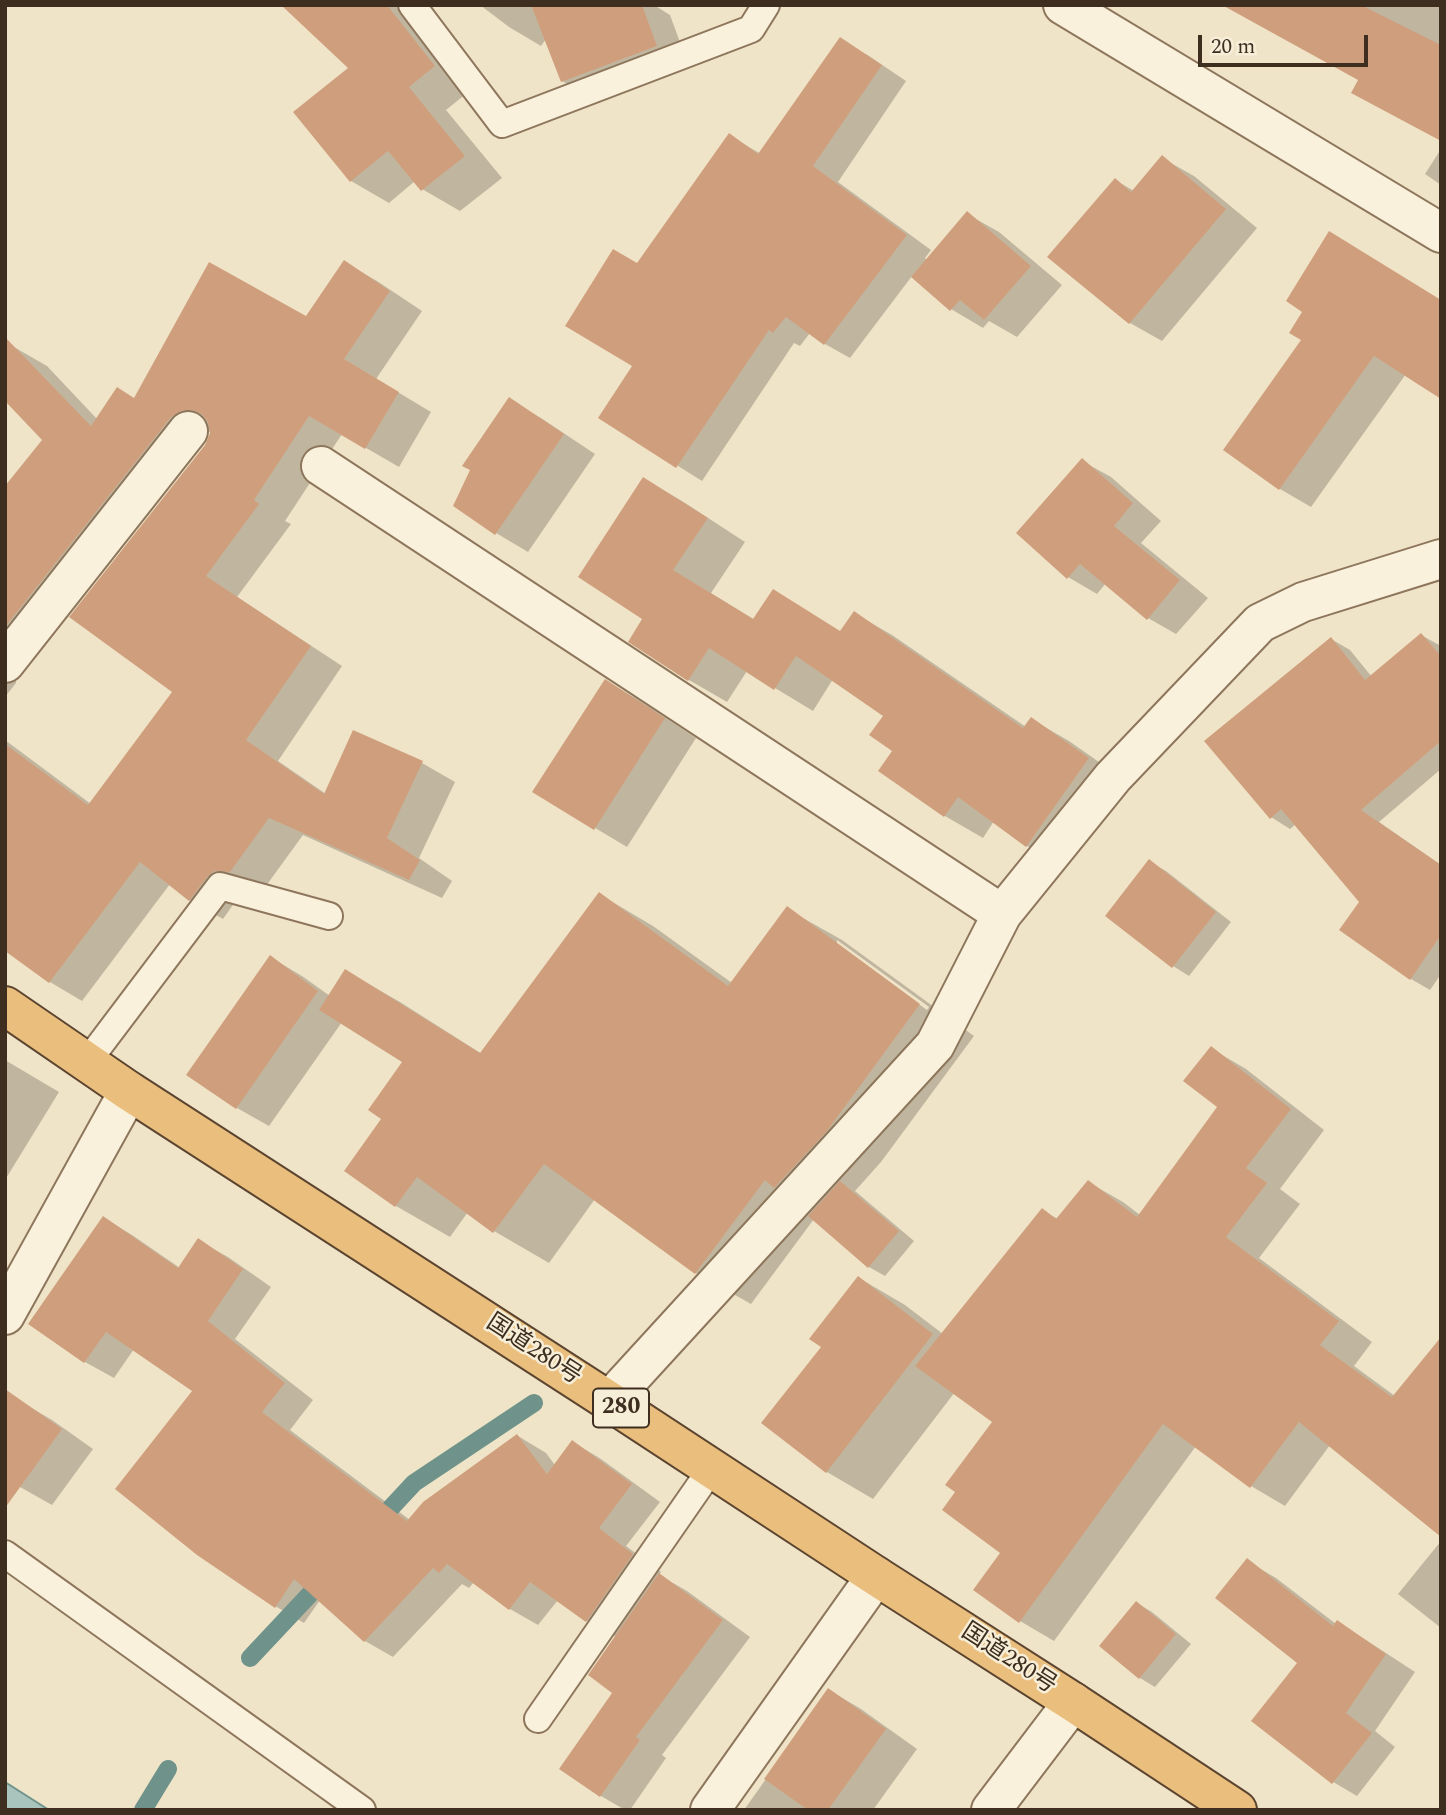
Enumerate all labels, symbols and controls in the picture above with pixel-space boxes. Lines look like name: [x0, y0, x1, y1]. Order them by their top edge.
scale bar: [1201, 21, 1371, 65]
text: 20 m: [1211, 31, 1255, 63]
street label: 国道280号: [480, 1310, 586, 1392]
road number: 280: [593, 1388, 649, 1428]
street label: 国道280号: [955, 1619, 1061, 1701]

